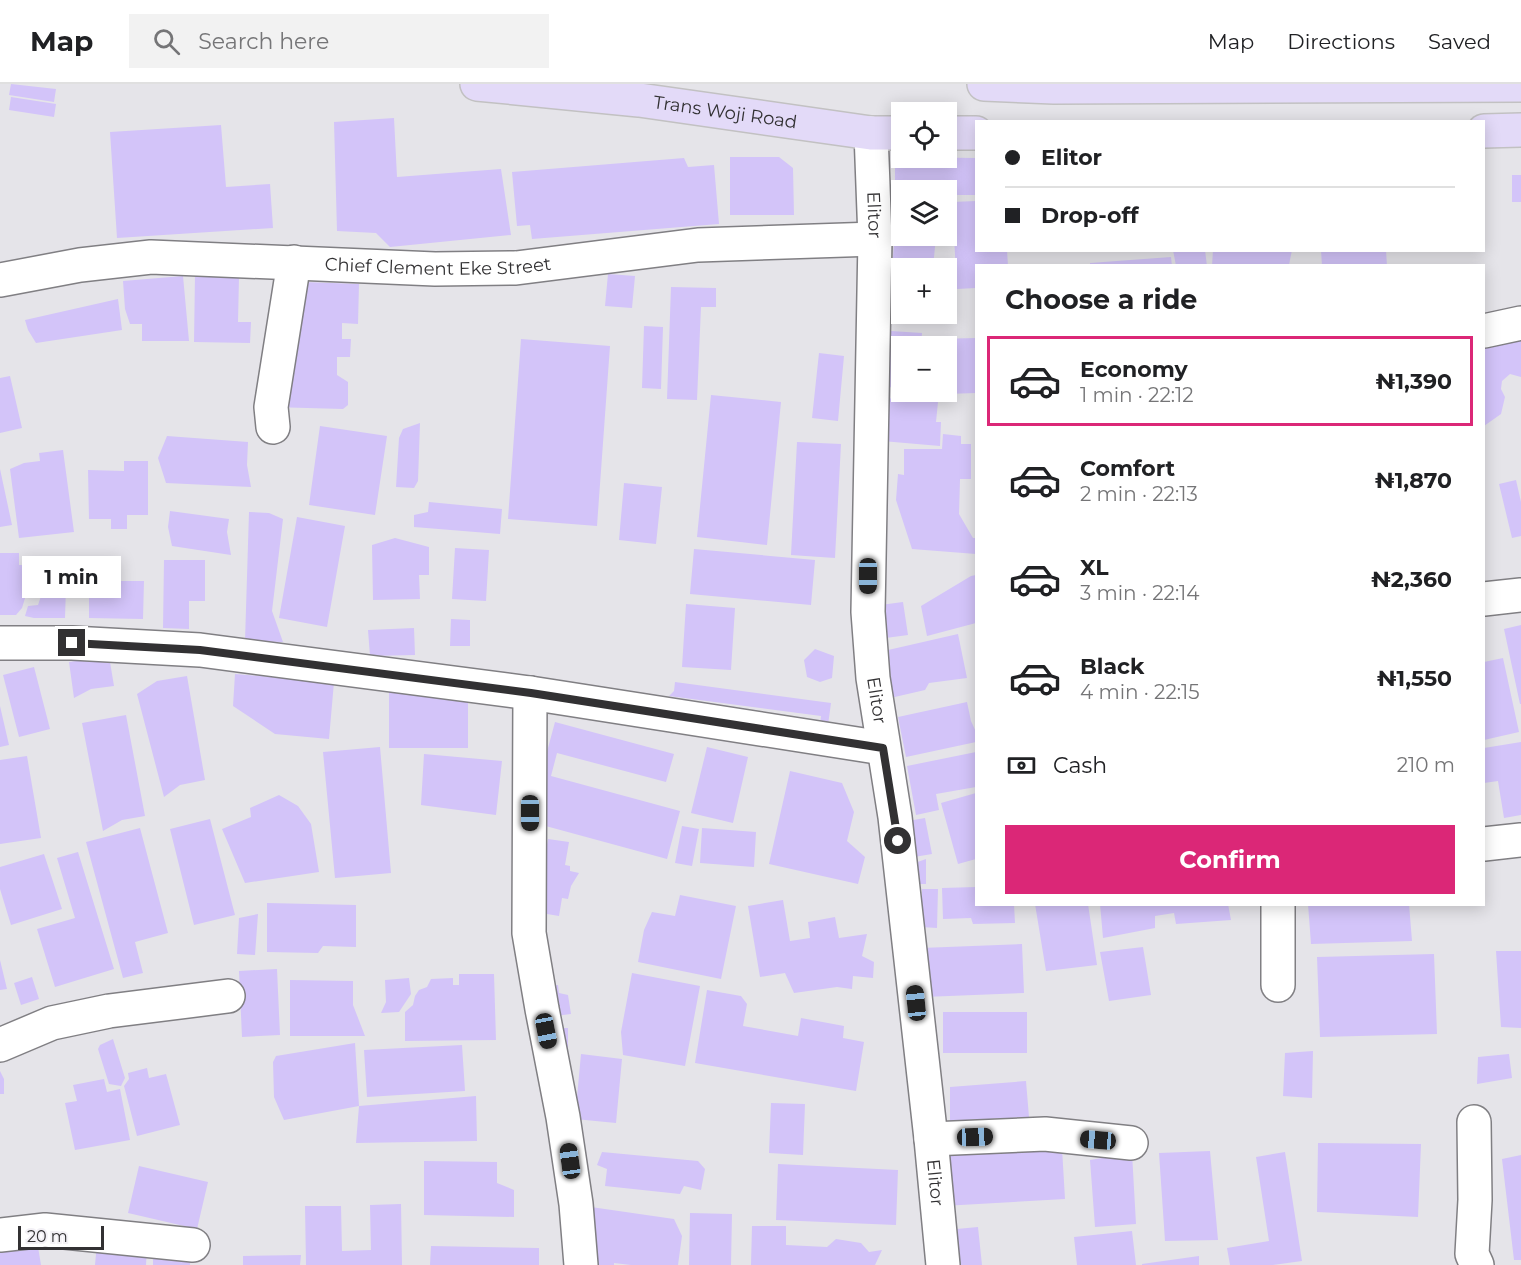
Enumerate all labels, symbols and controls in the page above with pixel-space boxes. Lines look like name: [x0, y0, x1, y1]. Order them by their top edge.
search box: [129, 14, 549, 68]
text: Map: [30, 24, 93, 58]
icon: search: [150, 25, 183, 58]
text: Search here: [198, 28, 329, 55]
text: Map: [1208, 29, 1254, 54]
text: Directions: [1287, 29, 1395, 54]
text: Saved: [1428, 29, 1491, 54]
street label: Trans Woji Road: [652, 91, 799, 133]
map controls: [891, 102, 957, 402]
button: locate: [891, 102, 957, 168]
text: Elitor: [1041, 144, 1102, 171]
button: layers: [891, 180, 957, 246]
street label: Elitor: [862, 191, 886, 239]
text: Drop-off: [1041, 202, 1139, 229]
street label: Chief Clement Eke Street: [324, 253, 552, 280]
button: +: [891, 258, 957, 324]
text: Choose a ride: [1005, 283, 1197, 316]
button: −: [891, 336, 957, 402]
icon: car: [1008, 354, 1062, 408]
text: Economy: [1080, 356, 1188, 383]
text: ₦1,390: [1376, 368, 1452, 395]
text: 1 min · 22:12: [1080, 383, 1194, 407]
icon: car: [1008, 453, 1062, 507]
text: Comfort: [1080, 455, 1175, 482]
text: ₦1,870: [1375, 467, 1452, 494]
text: 2 min · 22:13: [1080, 482, 1198, 506]
icon: car: [1008, 552, 1062, 606]
text: XL: [1080, 554, 1109, 581]
callout: 1 min: [22, 556, 122, 598]
car: [859, 558, 877, 594]
text: 1 min: [44, 565, 99, 589]
text: ₦2,360: [1371, 566, 1452, 593]
text: 3 min · 22:14: [1080, 581, 1200, 605]
route end: [58, 629, 85, 656]
icon: car: [1008, 651, 1062, 705]
text: Black: [1080, 653, 1144, 680]
text: ₦1,550: [1377, 665, 1452, 692]
street label: Elitor: [862, 675, 891, 725]
text: 4 min · 22:15: [1080, 680, 1200, 704]
icon: cash: [1005, 749, 1038, 782]
text: Cash: [1053, 752, 1107, 779]
text: 210 m: [1397, 753, 1455, 777]
car: [521, 795, 539, 831]
button: Confirm: [1005, 825, 1455, 894]
route start: [884, 827, 911, 854]
car: [905, 984, 927, 1022]
car: [534, 1012, 558, 1050]
car: [957, 1127, 993, 1147]
car: [1079, 1129, 1117, 1151]
car: [559, 1142, 581, 1180]
street label: Elitor: [922, 1158, 948, 1207]
scale bar: [18, 1223, 104, 1250]
text: 20 m: [27, 1227, 68, 1246]

